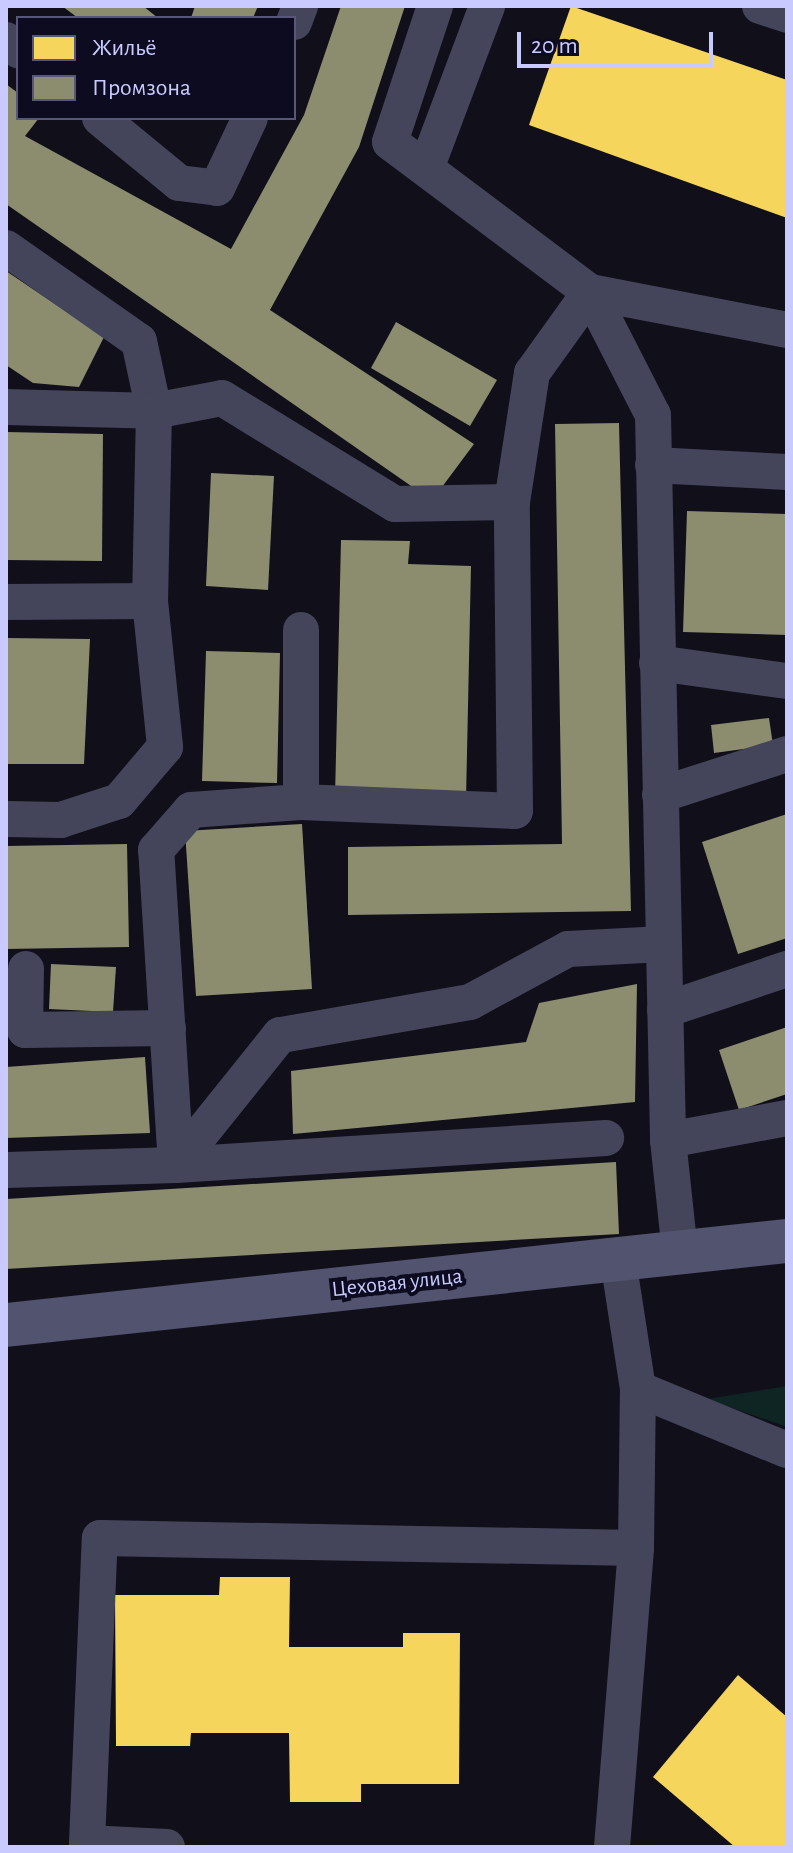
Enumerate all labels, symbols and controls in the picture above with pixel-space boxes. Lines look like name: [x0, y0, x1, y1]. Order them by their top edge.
legend: [16, 16, 296, 120]
scale bar: [521, 16, 717, 66]
text: 20 m: [531, 34, 578, 58]
text: Жильё: [92, 36, 157, 60]
text: Промзона: [92, 76, 191, 100]
street label: Цеховая улица: [330, 1263, 464, 1303]

